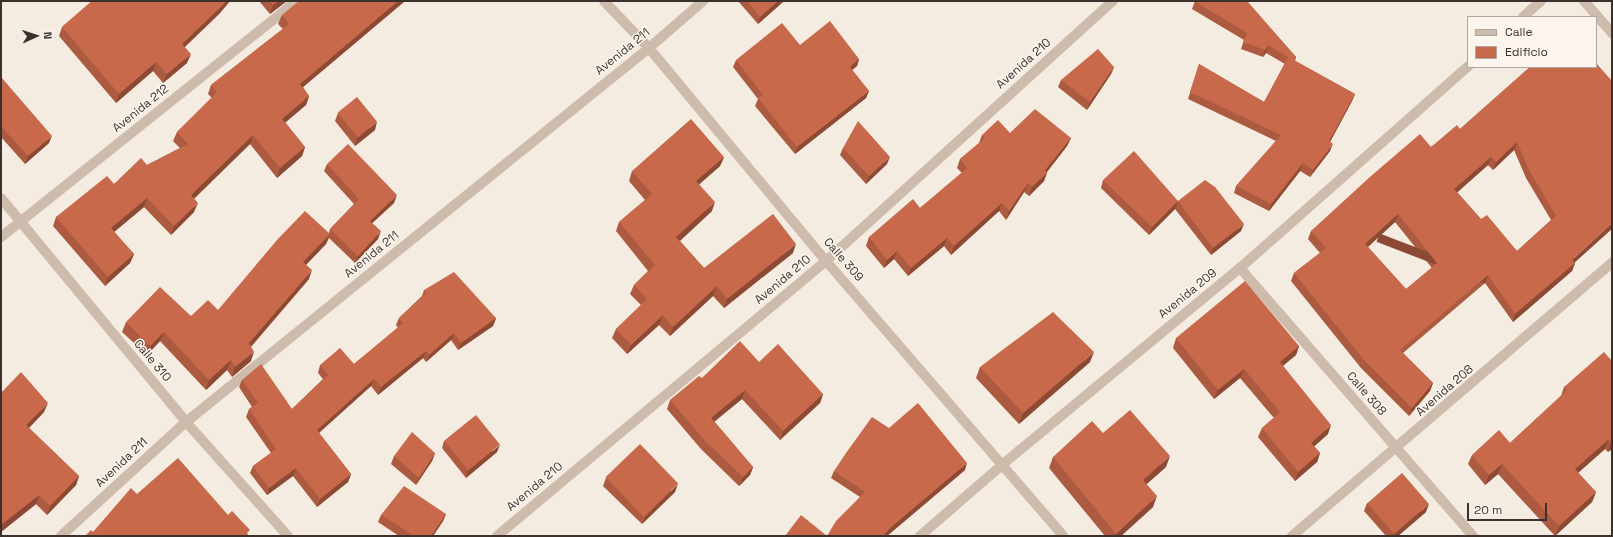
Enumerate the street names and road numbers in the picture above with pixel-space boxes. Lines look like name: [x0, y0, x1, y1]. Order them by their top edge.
street label: Avenida 211: [593, 26, 653, 78]
street label: Avenida 210: [994, 36, 1054, 92]
street label: Avenida 212: [110, 82, 172, 136]
street label: Avenida 211: [342, 229, 402, 281]
street label: Calle 309: [820, 235, 866, 285]
street label: Avenida 210: [752, 252, 814, 308]
street label: Avenida 209: [1156, 266, 1220, 322]
street label: Calle 310: [130, 337, 174, 385]
street label: Avenida 208: [1413, 362, 1477, 420]
street label: Calle 308: [1343, 369, 1389, 419]
street label: Avenida 211: [93, 435, 151, 491]
street label: Avenida 210: [504, 459, 566, 515]

